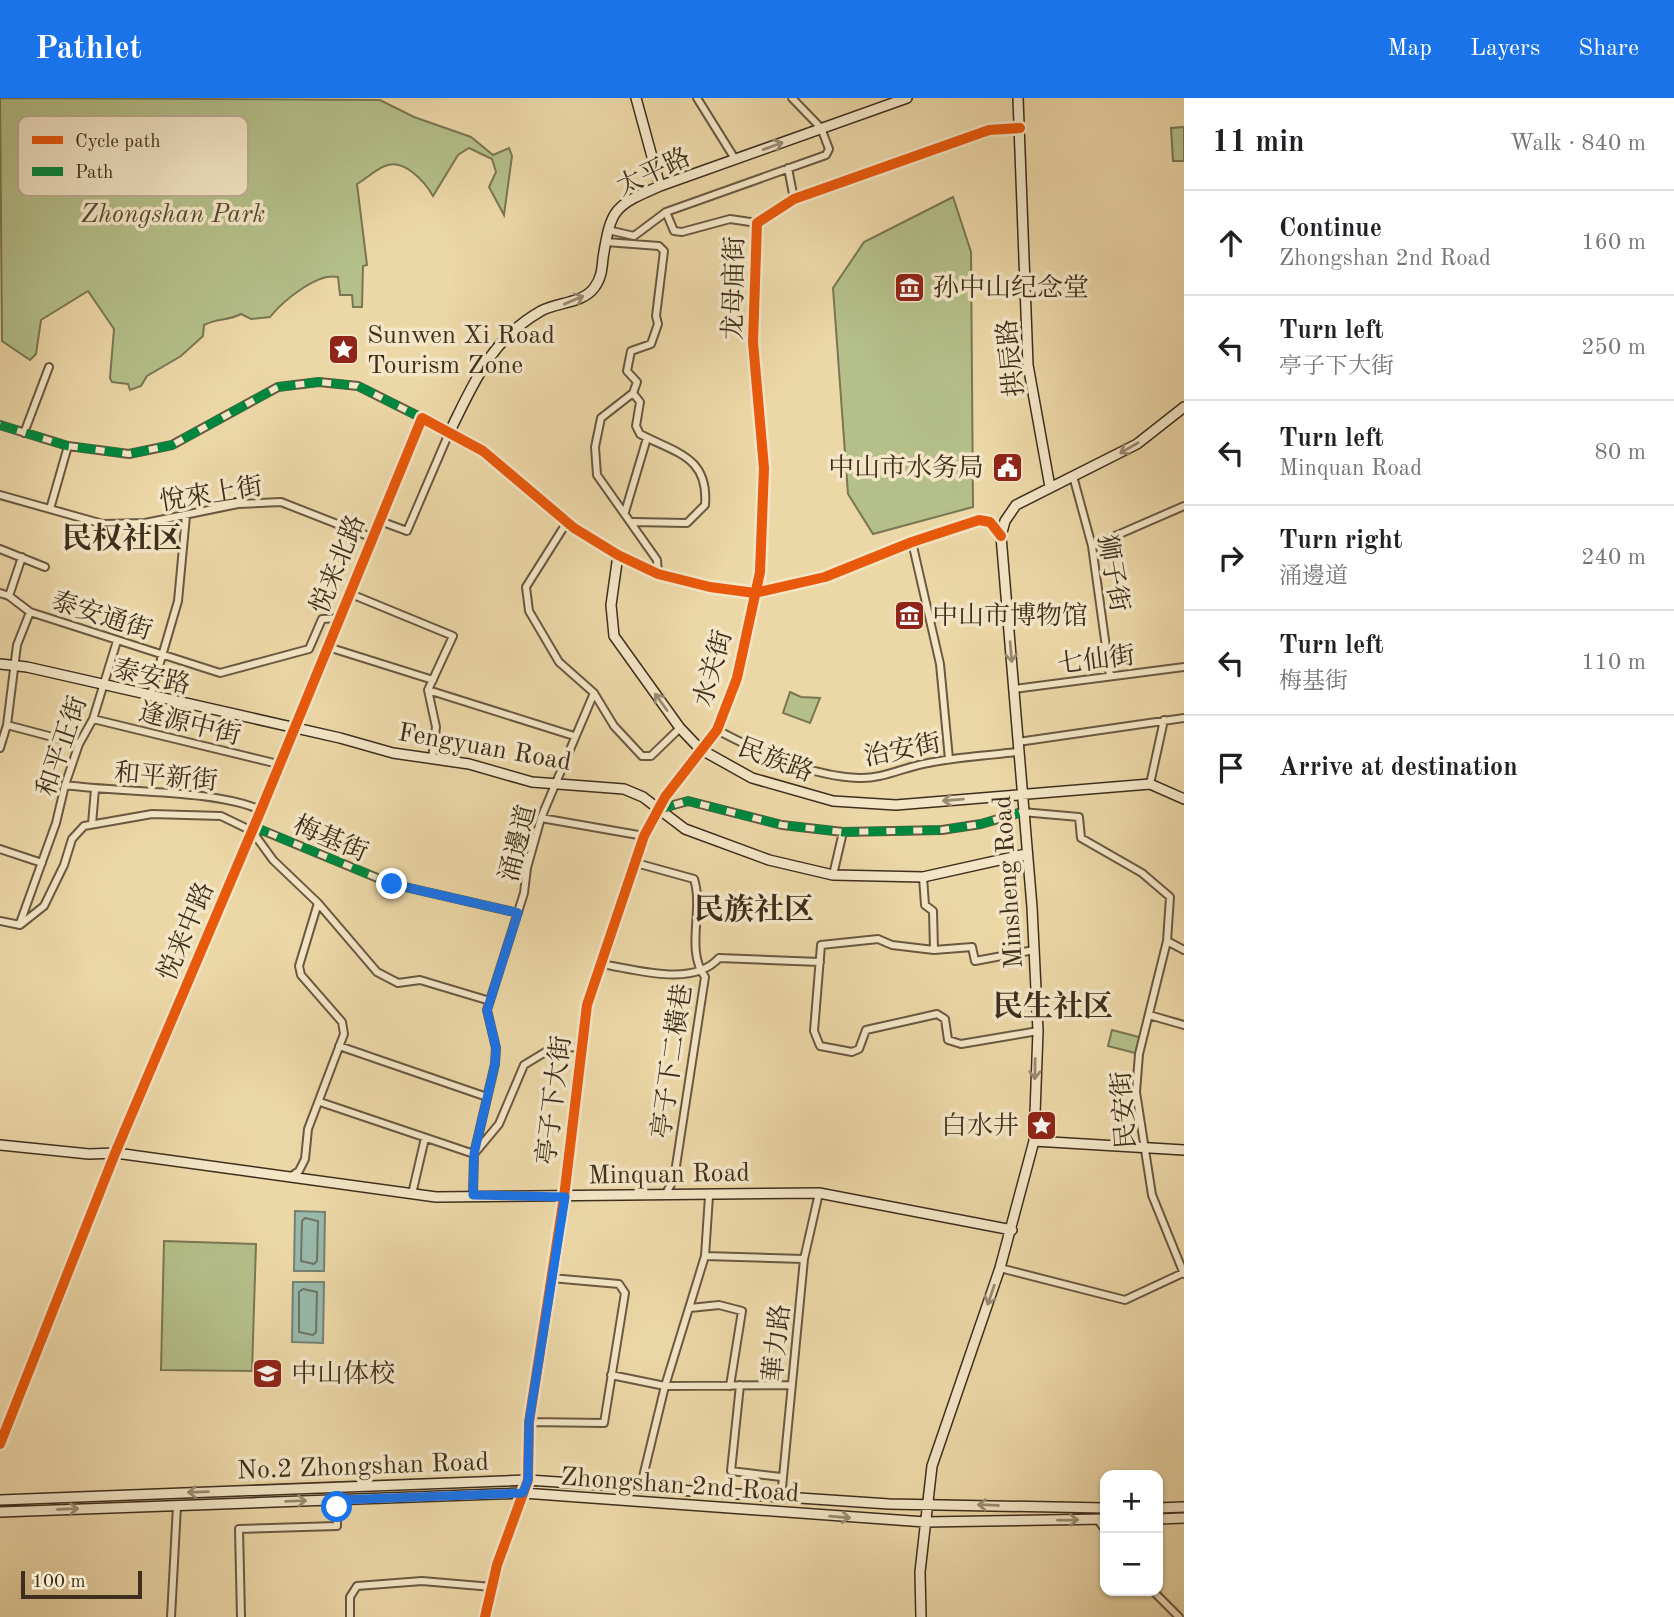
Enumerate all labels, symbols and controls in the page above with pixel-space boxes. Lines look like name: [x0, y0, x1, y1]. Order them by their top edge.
text: Pathlet: [35, 33, 142, 66]
text: Map: [1388, 37, 1432, 61]
text: Layers: [1470, 37, 1540, 61]
text: Share: [1578, 37, 1639, 61]
legend: [18, 116, 248, 196]
text: 11 min: [1212, 128, 1305, 158]
text: Walk · 840 m: [1510, 132, 1646, 155]
text: Cycle path: [75, 133, 161, 152]
one-way arrow: [761, 138, 783, 151]
street label: 太平路: [612, 143, 695, 201]
text: Path: [75, 164, 113, 183]
park label: Zhongshan Park: [81, 202, 265, 228]
text: Continue: [1279, 216, 1382, 242]
icon: ahead: [1212, 224, 1250, 262]
text: 160 m: [1581, 231, 1646, 254]
street label: 龙母庙街: [719, 236, 749, 340]
text: Zhongshan 2nd Road: [1279, 247, 1491, 270]
museum icon: 孙中山纪念堂: [893, 270, 927, 304]
place label: 孙中山纪念堂: [933, 273, 1089, 302]
one-way arrow: [563, 293, 584, 306]
street label: 拱辰路: [993, 318, 1029, 398]
text: Turn left: [1279, 318, 1384, 344]
place label: Sunwen Xi Road Tourism Zone: [367, 323, 555, 379]
icon: left: [1212, 329, 1250, 367]
place icon: Sunwen Xi Road Tourism Zone: [327, 332, 361, 366]
text: 250 m: [1581, 336, 1646, 359]
text: 亭子下大街: [1279, 355, 1394, 378]
text: Turn left: [1279, 426, 1384, 452]
icon: left: [1212, 434, 1250, 472]
one-way arrow: [1120, 441, 1140, 455]
text: 80 m: [1595, 441, 1646, 464]
public building icon: 中山市水务局: [990, 450, 1024, 484]
place label: 中山市水务局: [828, 454, 984, 482]
text: Minquan Road: [1279, 457, 1422, 480]
street label: 悅來上街: [158, 472, 265, 516]
street label: 悦来北路: [305, 511, 370, 618]
district label: 民权社区: [62, 522, 182, 555]
text: Turn right: [1279, 528, 1402, 554]
street label: 狮子街: [1092, 532, 1134, 614]
icon: right: [1212, 539, 1250, 577]
text: 240 m: [1581, 546, 1646, 569]
text: 涌邊道: [1279, 565, 1348, 588]
street label: 泰安通街: [48, 587, 155, 645]
museum icon: 中山市博物馆: [892, 598, 926, 632]
place label: 中山市博物馆: [932, 602, 1088, 630]
street label: 水关街: [689, 627, 737, 710]
text: Turn left: [1279, 633, 1384, 659]
one-way arrow: [1005, 641, 1018, 663]
street label: 七仙街: [1056, 641, 1137, 679]
icon: left: [1212, 644, 1250, 682]
text: 110 m: [1581, 651, 1646, 674]
street label: 泰安路: [111, 655, 193, 699]
text: 梅基街: [1279, 670, 1348, 693]
street label: 和平正街: [32, 693, 92, 800]
one-way arrow: [654, 693, 668, 712]
street label: 逢源中街: [136, 698, 244, 750]
street label: Fengyuan Road: [396, 720, 573, 776]
street label: 治安街: [861, 729, 943, 771]
street label: 民族路: [734, 733, 817, 787]
icon: arrive: [1212, 749, 1250, 787]
text: Arrive at destination: [1279, 755, 1518, 781]
street label: 和平新街: [113, 759, 219, 795]
one-way arrow: [943, 794, 965, 807]
street label: Minsheng Road: [990, 794, 1028, 969]
street label: 涌邊道: [495, 802, 541, 884]
street label: 梅基街: [289, 811, 372, 867]
route end: [376, 868, 407, 899]
street label: 悦来中路: [153, 878, 219, 985]
district label: 民族社区: [694, 893, 814, 926]
street label: 亭子下二橫巷: [647, 982, 697, 1140]
district label: 民生社区: [993, 990, 1113, 1023]
street label: 亭子下大街: [532, 1034, 576, 1166]
one-way arrow: [1029, 1057, 1042, 1080]
street label: 民安街: [1107, 1070, 1141, 1150]
place icon: 白水井: [1025, 1108, 1059, 1142]
place label: 白水井: [941, 1112, 1019, 1140]
street label: Minquan Road: [588, 1161, 750, 1189]
one-way arrow: [984, 1283, 996, 1305]
street label: 華力路: [759, 1303, 795, 1383]
school or university icon: 中山体校: [251, 1356, 285, 1390]
place label: 中山体校: [291, 1360, 395, 1388]
street label: No.2 Zhongshan Road: [237, 1450, 490, 1484]
street label: Zhongshan 2nd Road: [559, 1465, 800, 1507]
map controls: [1100, 1470, 1163, 1596]
button: +: [1100, 1470, 1163, 1533]
one-way arrow: [187, 1486, 210, 1499]
route start: [321, 1491, 352, 1522]
one-way arrow: [284, 1495, 307, 1508]
one-way arrow: [977, 1498, 1000, 1511]
one-way arrow: [56, 1503, 79, 1516]
one-way arrow: [829, 1511, 851, 1524]
one-way arrow: [1056, 1513, 1079, 1527]
button: −: [1100, 1533, 1163, 1596]
scale bar: [21, 1568, 142, 1600]
text: 100 m: [32, 1573, 85, 1592]

